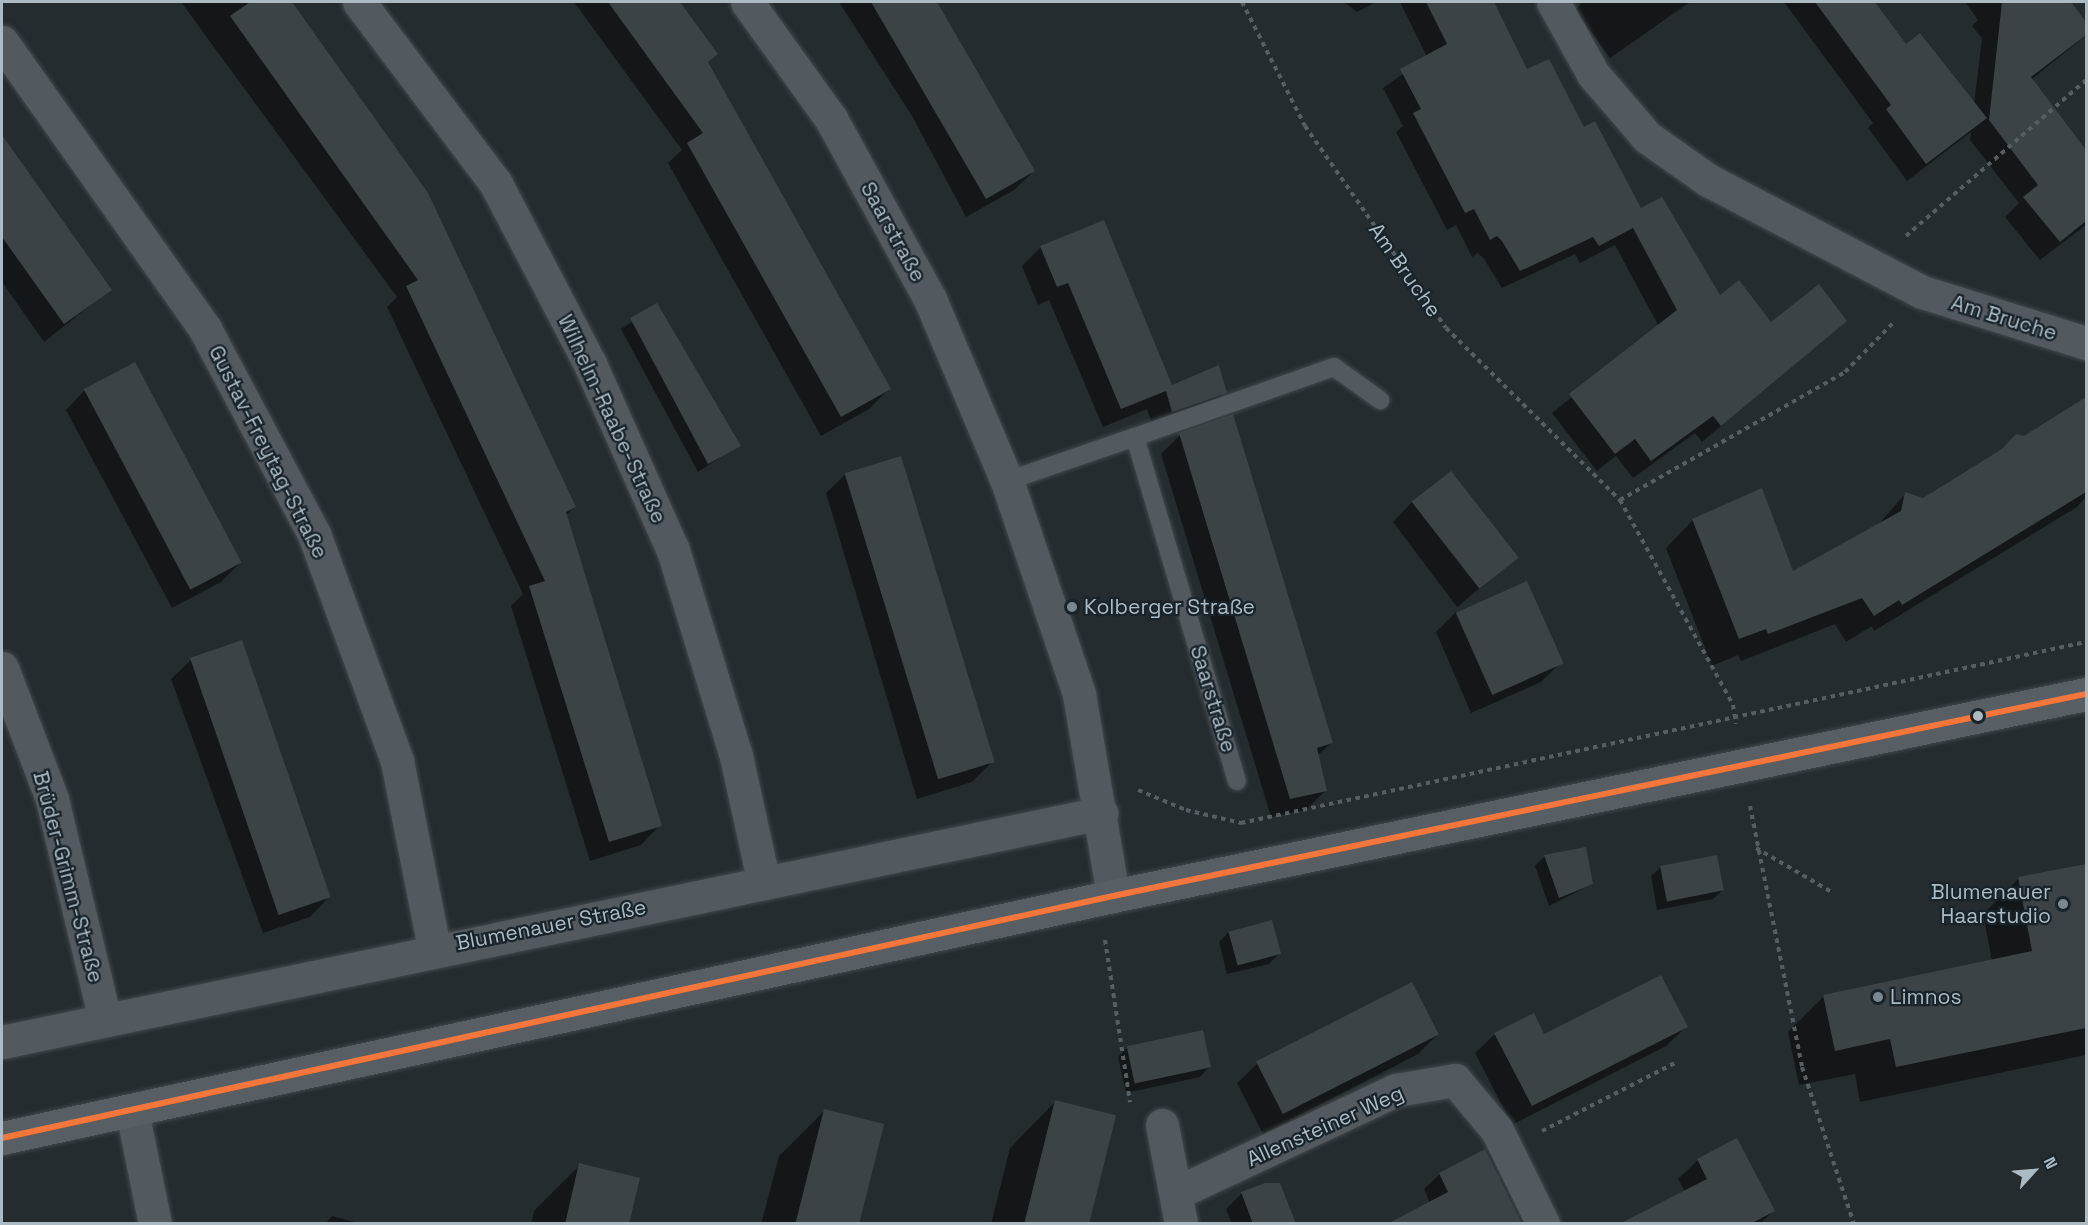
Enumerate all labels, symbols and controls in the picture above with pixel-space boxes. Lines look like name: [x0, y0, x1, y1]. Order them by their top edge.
street label: Saarstraße: [855, 178, 931, 286]
street label: Am Bruche: [1363, 218, 1447, 322]
street label: Am Bruche: [1948, 290, 2060, 346]
street label: Wilhelm-Raabe-Straße: [553, 311, 671, 527]
street label: Gustav-Freytag-Straße: [203, 341, 333, 563]
place label: Kolberger Straße: [1084, 594, 1255, 620]
marker: Kolberger Straße: [1065, 600, 1079, 614]
street label: Saarstraße: [1185, 642, 1241, 756]
unlabelled marker: [1972, 710, 1984, 722]
street label: Brüder-Grimm-Straße: [28, 768, 108, 986]
place label: Blumenauer Haarstudio: [1931, 879, 2051, 929]
street label: Blumenauer Straße: [454, 894, 648, 956]
marker: Blumenauer Haarstudio: [2056, 897, 2070, 911]
place label: Limnos: [1890, 984, 1962, 1010]
marker: Limnos: [1871, 990, 1885, 1004]
street label: Allensteiner Weg: [1243, 1080, 1407, 1172]
north arrow: [2004, 1141, 2064, 1201]
text: N: [2039, 1153, 2062, 1172]

